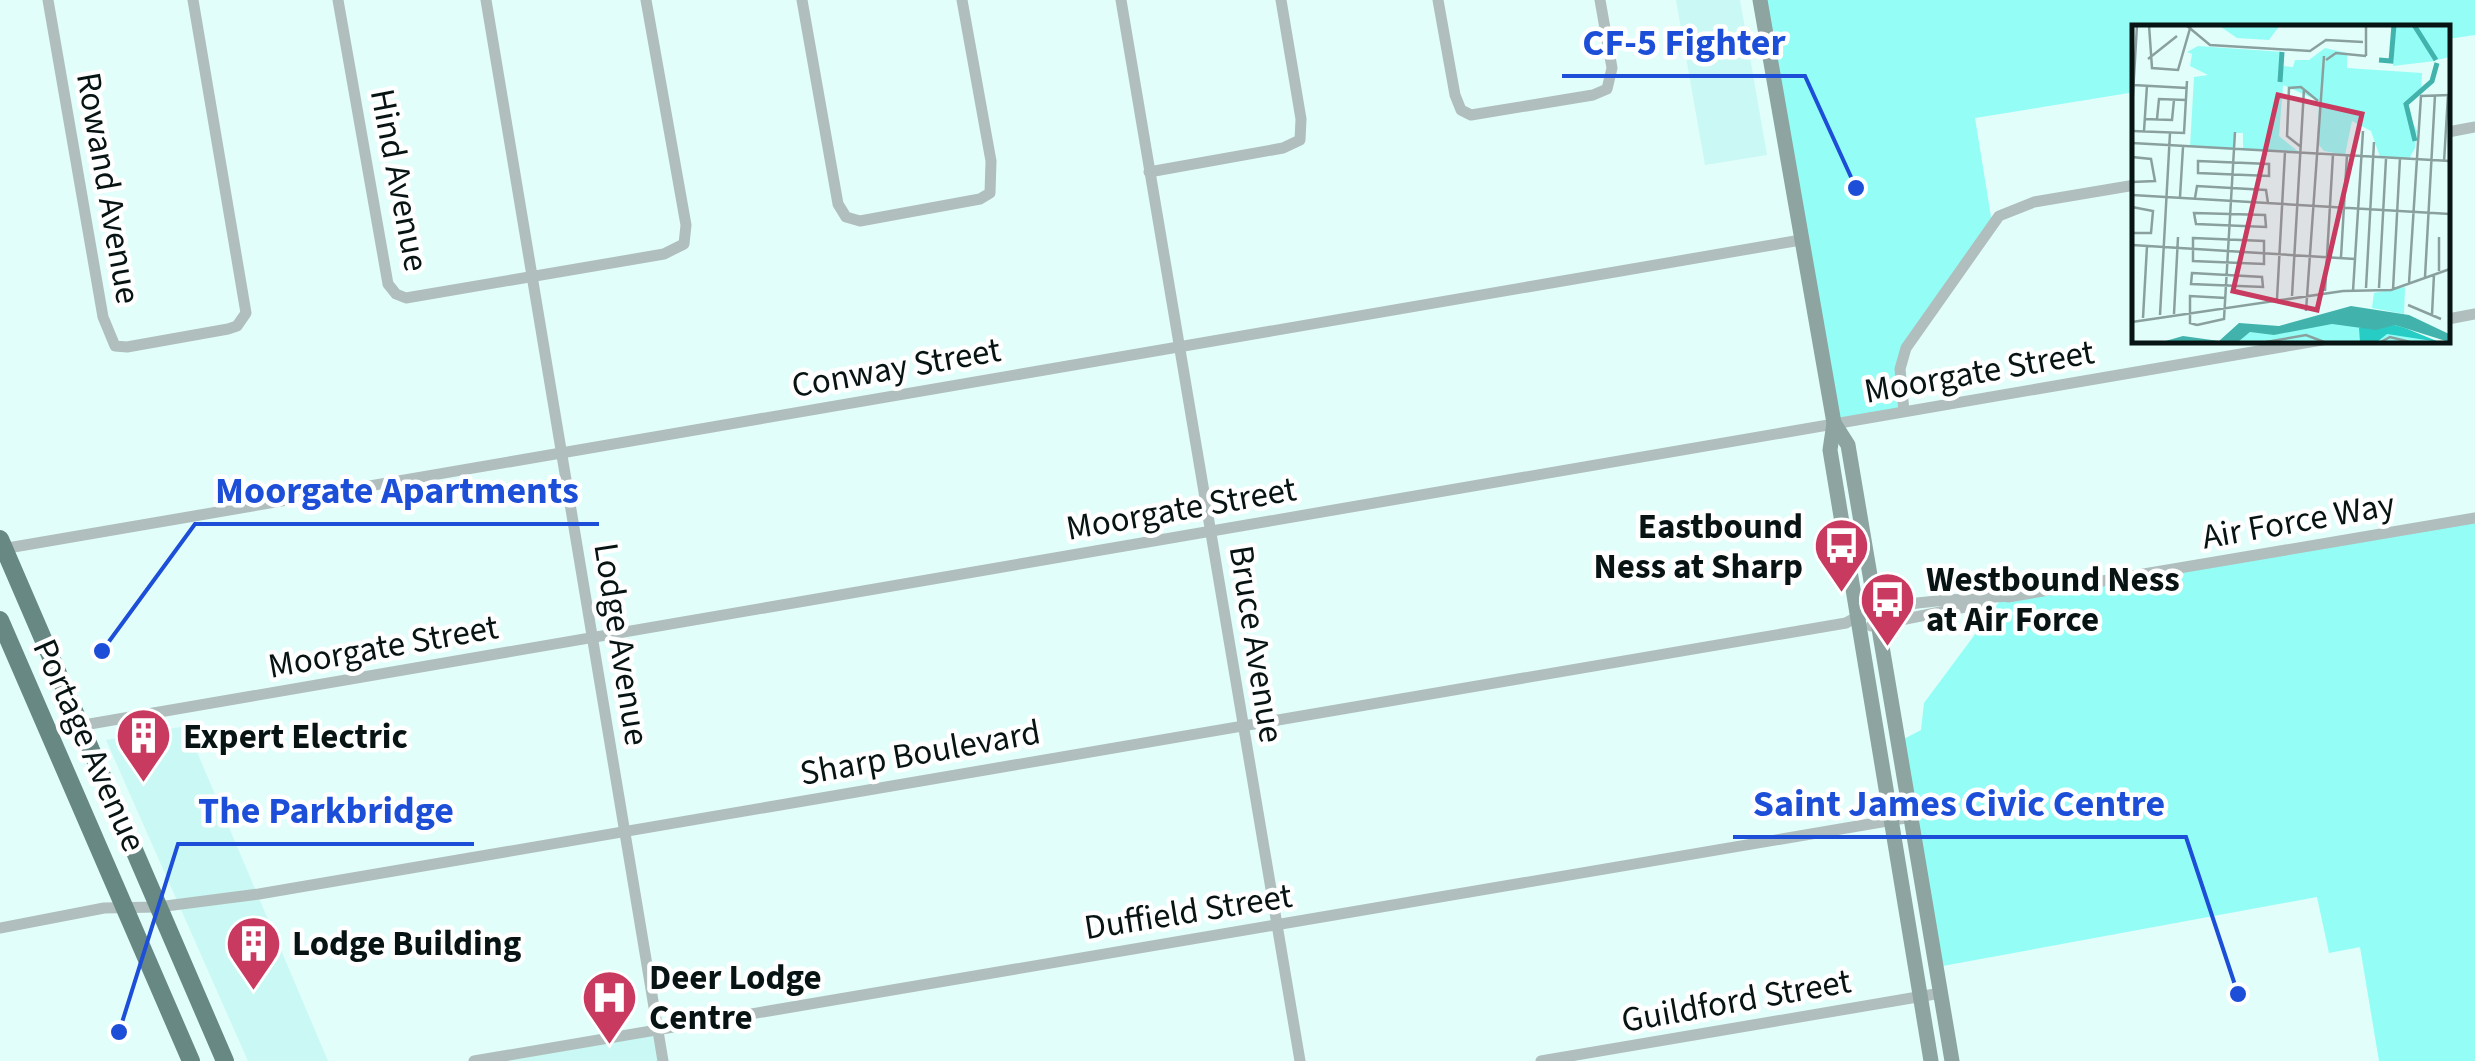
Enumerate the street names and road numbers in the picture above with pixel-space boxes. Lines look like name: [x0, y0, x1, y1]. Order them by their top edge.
street label: Rowand Avenue: [63, 68, 153, 308]
street label: Hind Avenue: [357, 85, 441, 276]
street label: Conway Street: [788, 325, 1005, 411]
street label: Moorgate Street: [1860, 327, 2098, 417]
street label: Moorgate Street: [1062, 464, 1300, 554]
street label: Air Force Way: [2198, 479, 2398, 563]
street label: Lodge Avenue: [580, 539, 662, 749]
street label: Bruce Avenue: [1216, 542, 1296, 746]
street label: Moorgate Street: [264, 602, 502, 692]
street label: Portage Avenue: [20, 631, 158, 860]
street label: Sharp Boulevard: [796, 707, 1044, 799]
street label: Duffield Street: [1081, 871, 1296, 953]
street label: Guildford Street: [1617, 956, 1855, 1046]

